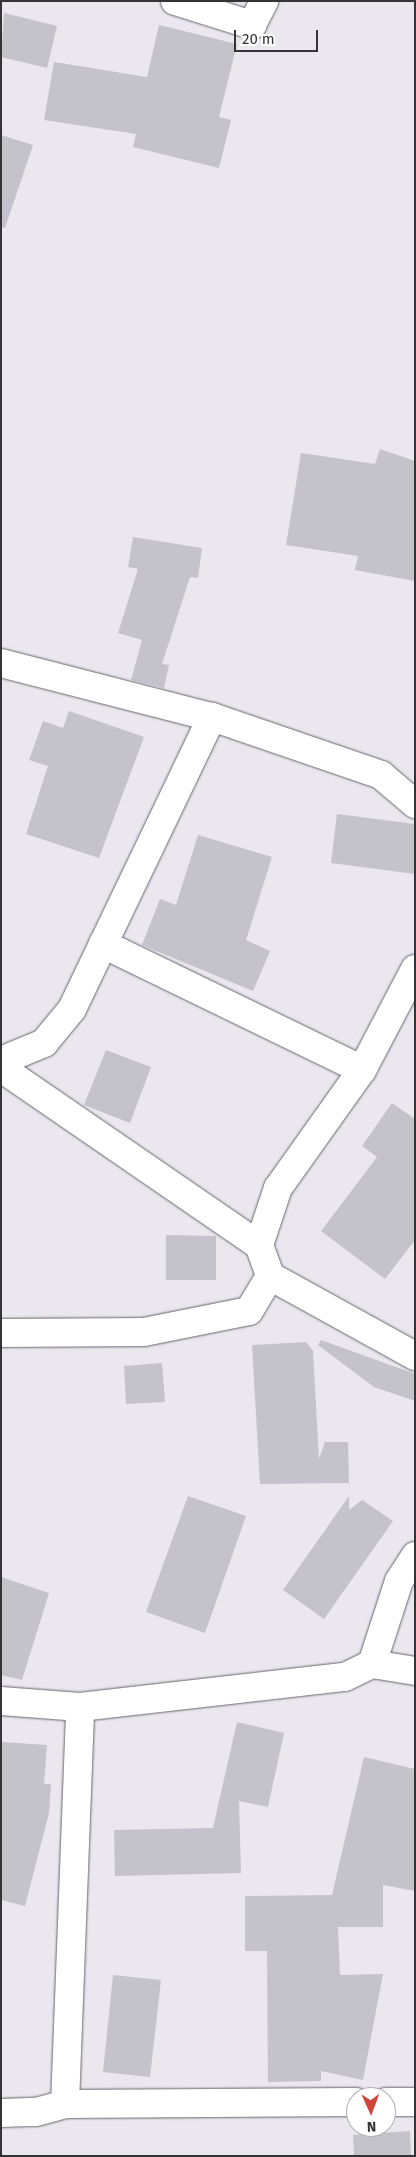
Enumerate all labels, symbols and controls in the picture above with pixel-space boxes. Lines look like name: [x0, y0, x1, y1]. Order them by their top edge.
scale bar: [236, 20, 320, 52]
text: 20 m: [242, 30, 275, 48]
north arrow: [346, 2087, 396, 2137]
text: N: [367, 2118, 376, 2135]

